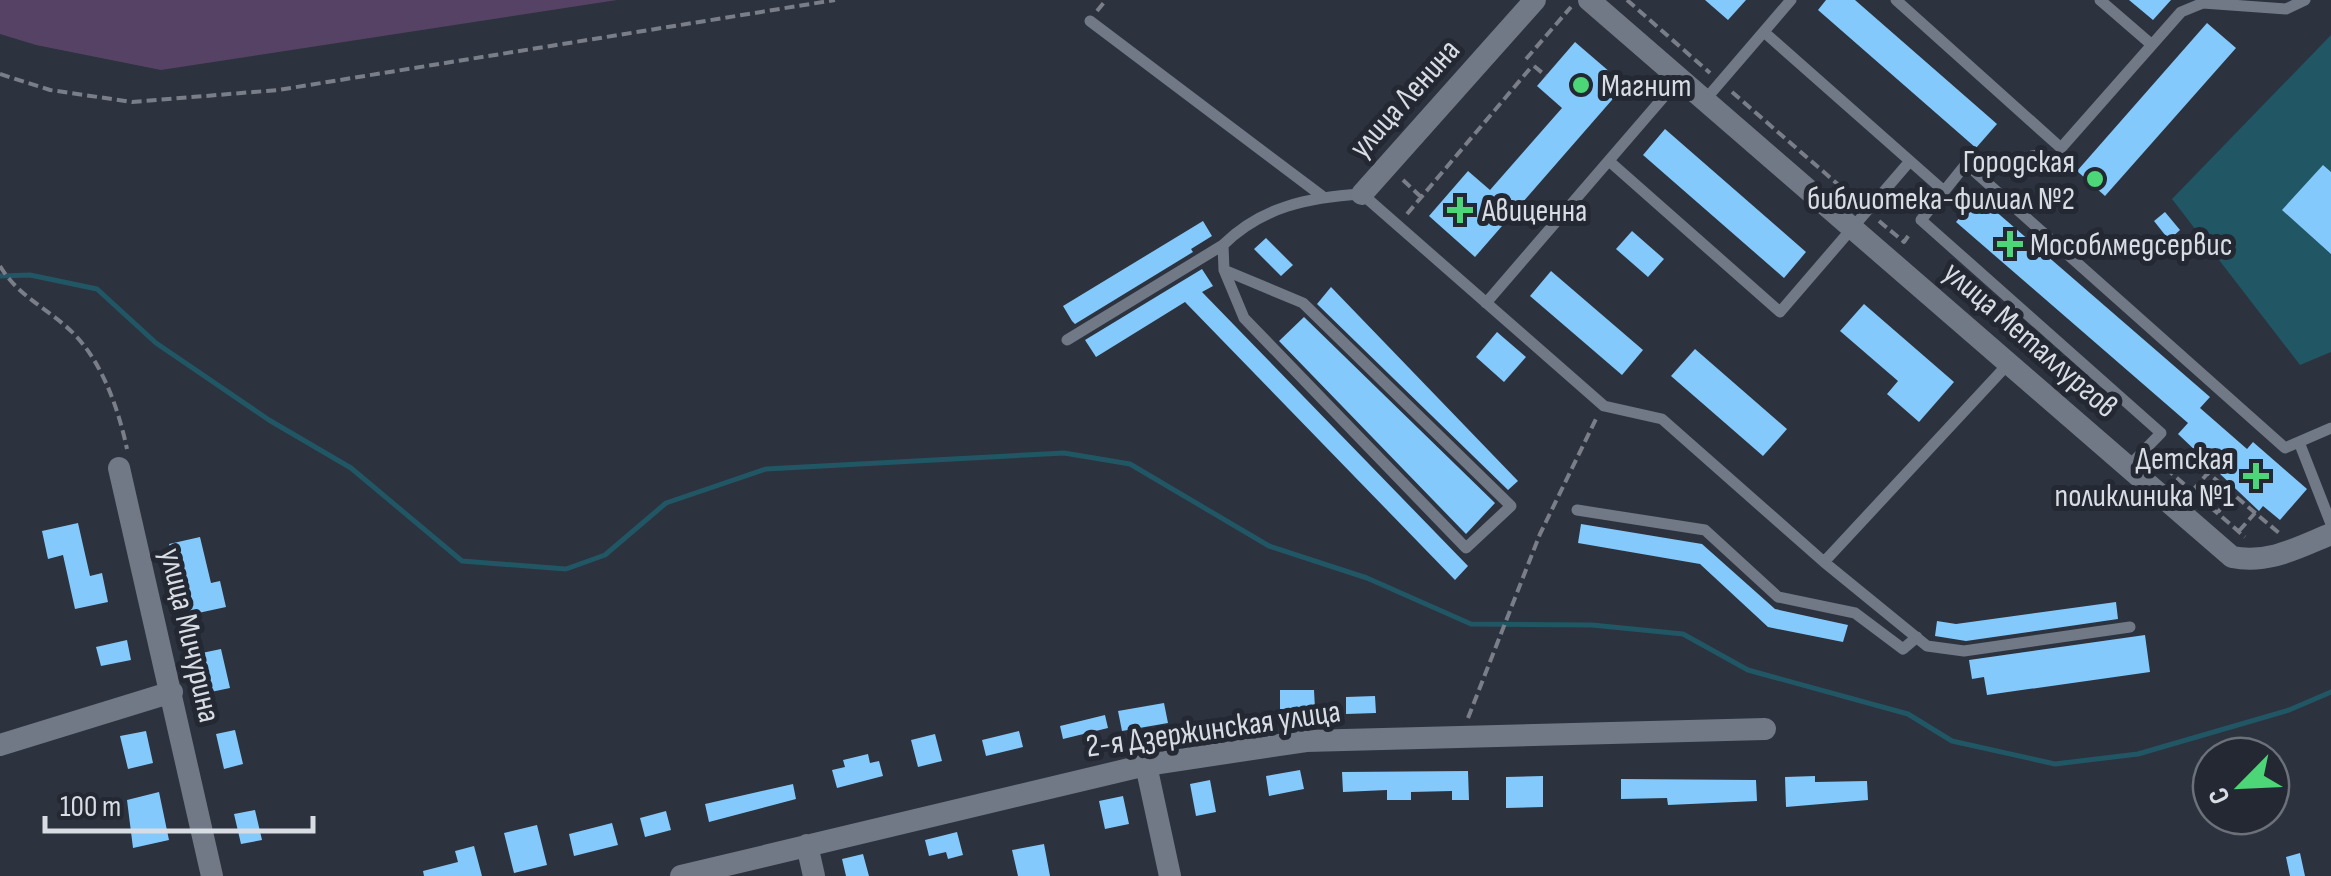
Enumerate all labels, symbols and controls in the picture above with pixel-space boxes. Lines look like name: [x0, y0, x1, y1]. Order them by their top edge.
street label: улица Ленина: [1342, 31, 1469, 167]
place label: Магнит: [1601, 67, 1691, 106]
marker: Магнит: [1570, 74, 1592, 96]
place label: Городская библиотека-филиал №2: [1807, 143, 2075, 219]
marker: Городская библиотека-филиал №2: [2084, 168, 2106, 190]
place label: Авиценна: [1481, 192, 1587, 231]
marker: Авиценна: [1447, 197, 1473, 223]
place label: Мособлмедсервис: [2030, 226, 2233, 265]
marker: Мособлмедсервис: [1999, 233, 2021, 255]
street label: улица Металлургов: [1935, 254, 2125, 427]
place label: Детская поликлиника №1: [2054, 440, 2234, 516]
marker: Детская поликлиника №1: [2243, 463, 2269, 489]
street label: улица Мичурина: [151, 544, 228, 726]
street label: 2-я Дзержинская улица: [1083, 692, 1343, 767]
north arrow: [2191, 736, 2291, 836]
scale bar: [45, 771, 312, 833]
text: С: [2202, 782, 2238, 809]
text: 100 m: [60, 789, 121, 825]

